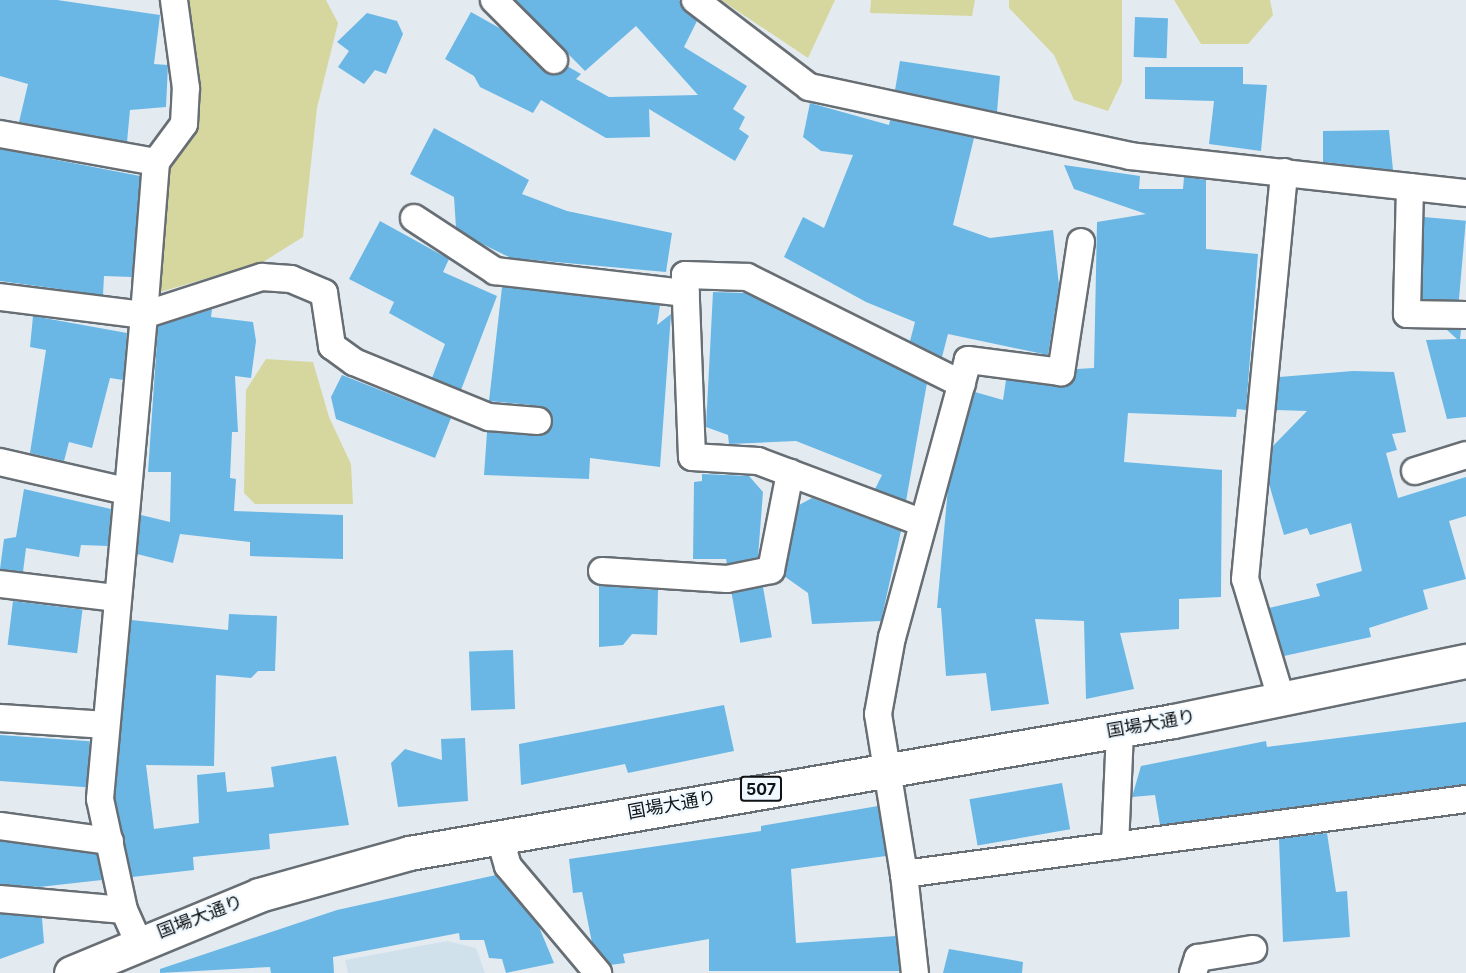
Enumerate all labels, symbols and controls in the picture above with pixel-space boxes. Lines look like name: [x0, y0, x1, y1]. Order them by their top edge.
street label: 国場大通り: [1105, 706, 1197, 742]
road number: 507: [738, 776, 783, 802]
street label: 国場大通り: [626, 787, 718, 823]
street label: 国場大通り: [154, 891, 246, 943]

